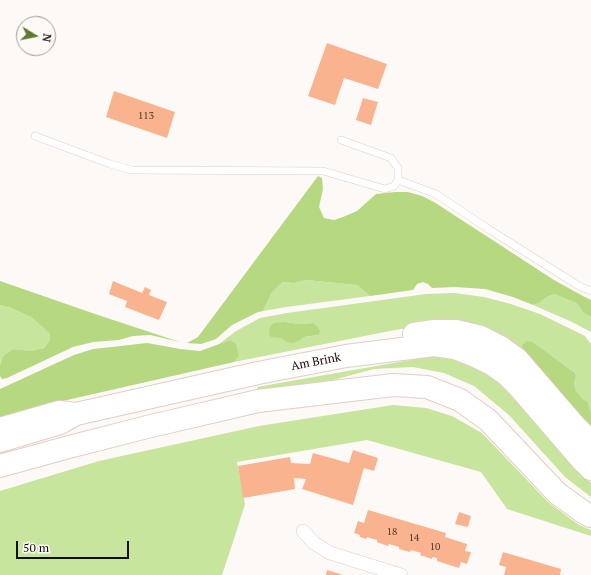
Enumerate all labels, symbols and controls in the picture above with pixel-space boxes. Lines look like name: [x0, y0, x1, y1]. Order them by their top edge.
north arrow: [16, 16, 56, 56]
text: N: [39, 33, 54, 43]
house number: 113: [138, 110, 154, 122]
street label: Am Brink: [290, 350, 342, 374]
house number: 18: [387, 526, 397, 538]
house number: 14: [409, 532, 419, 544]
scale bar: [18, 533, 131, 559]
text: 50 m: [23, 540, 49, 555]
house number: 10: [430, 541, 440, 553]

